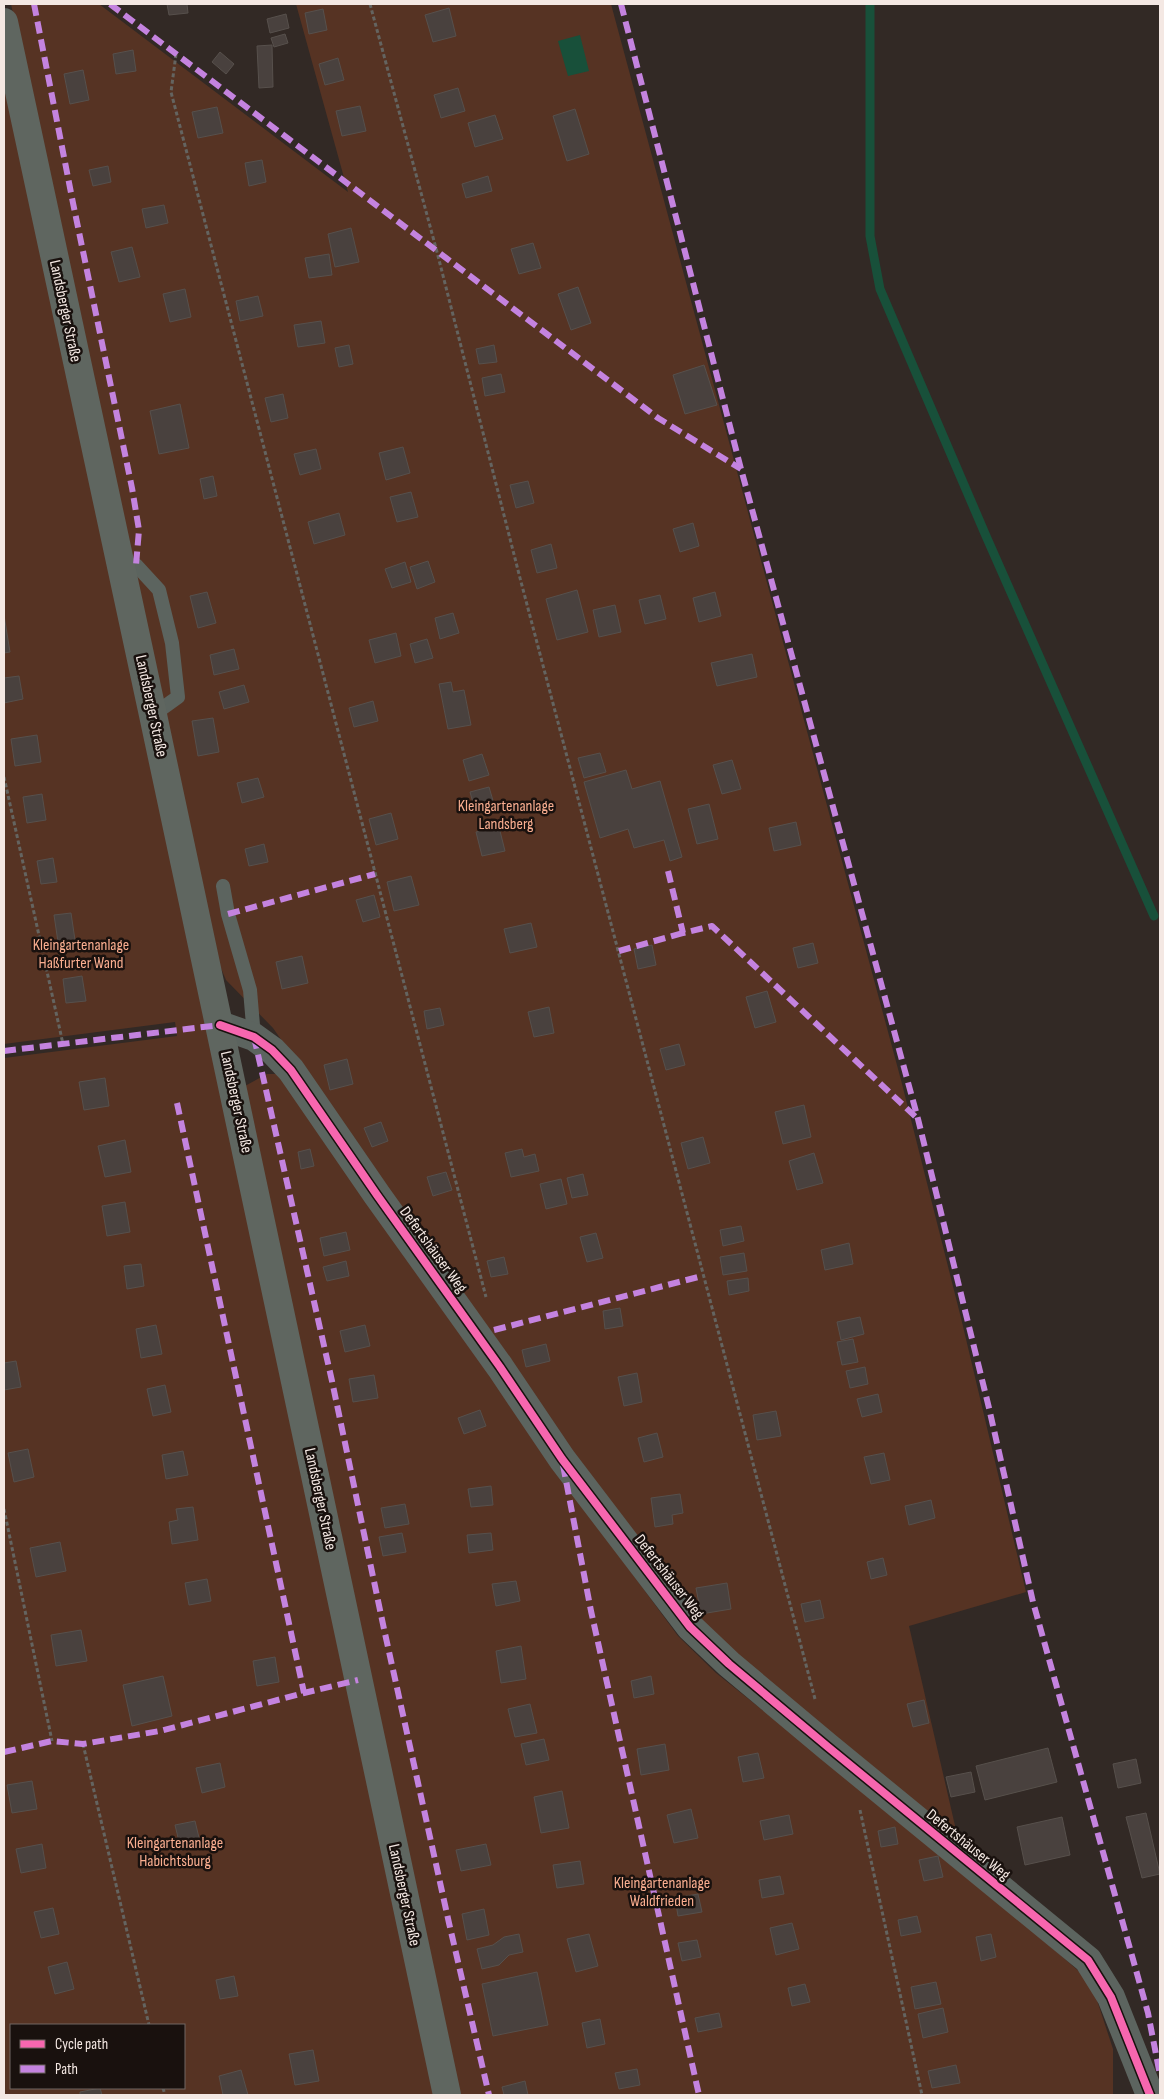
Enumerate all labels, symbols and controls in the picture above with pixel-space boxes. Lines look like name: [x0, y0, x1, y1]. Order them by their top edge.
street label: Landsberger Straße: [45, 258, 85, 364]
street label: Landsberger Straße: [131, 653, 171, 759]
park label: Kleingartenanlage Landsberg: [458, 797, 554, 834]
park label: Kleingartenanlage Haßfurter Wand: [33, 936, 129, 973]
street label: Landsberger Straße: [216, 1049, 256, 1155]
street label: Defertshäuser Weg: [395, 1203, 471, 1297]
street label: Landsberger Straße: [300, 1446, 340, 1552]
street label: Defertshäuser Weg: [630, 1531, 708, 1623]
street label: Defertshäuser Weg: [922, 1805, 1014, 1885]
park label: Kleingartenanlage Habichtsburg: [127, 1834, 223, 1871]
street label: Landsberger Straße: [384, 1842, 424, 1948]
park label: Kleingartenanlage Waldfrieden: [614, 1874, 710, 1911]
legend: [10, 2024, 185, 2089]
text: Cycle path: [55, 2035, 108, 2054]
text: Path: [55, 2060, 78, 2079]

